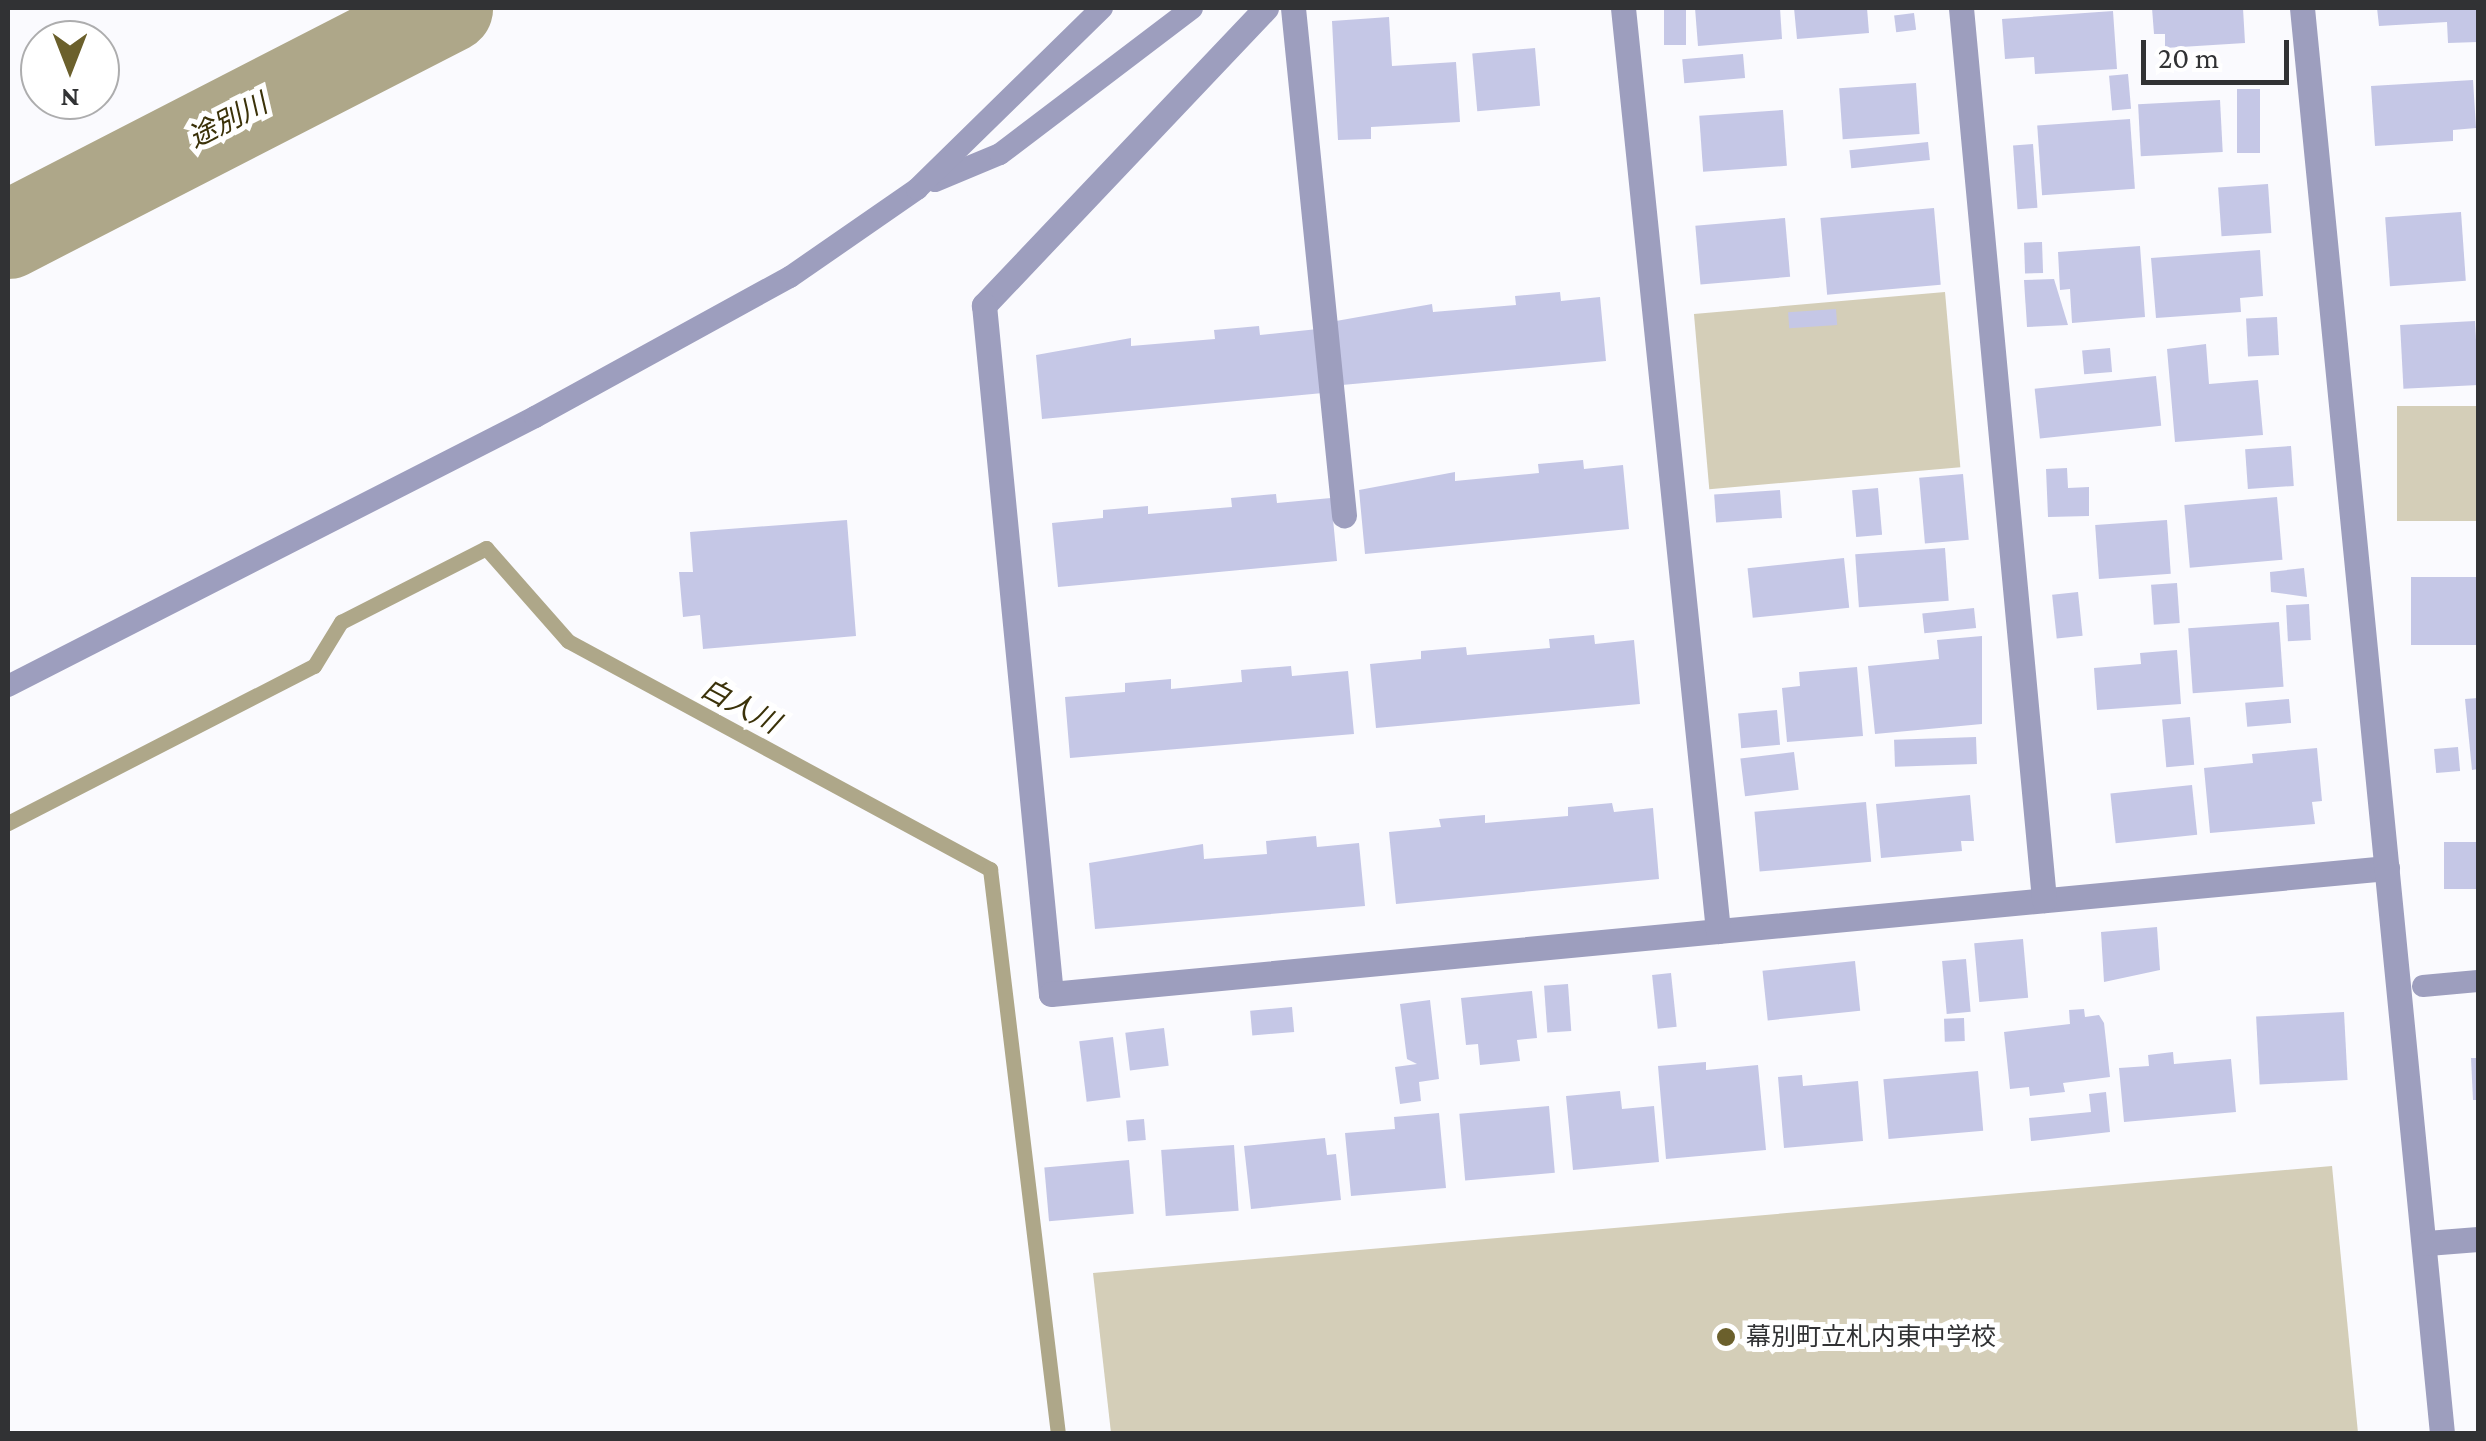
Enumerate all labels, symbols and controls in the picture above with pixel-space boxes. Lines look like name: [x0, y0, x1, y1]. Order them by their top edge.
north arrow: [20, 20, 120, 120]
scale bar: [2146, 20, 2294, 82]
text: 20 m: [2158, 41, 2219, 74]
text: N: [60, 83, 80, 114]
water label: 途別川: [183, 87, 273, 155]
water label: 白人川: [695, 671, 785, 741]
place label: 幕別町立札内東中学校: [1746, 1322, 1996, 1352]
marker: 幕別町立札内東中学校: [1715, 1326, 1737, 1348]

